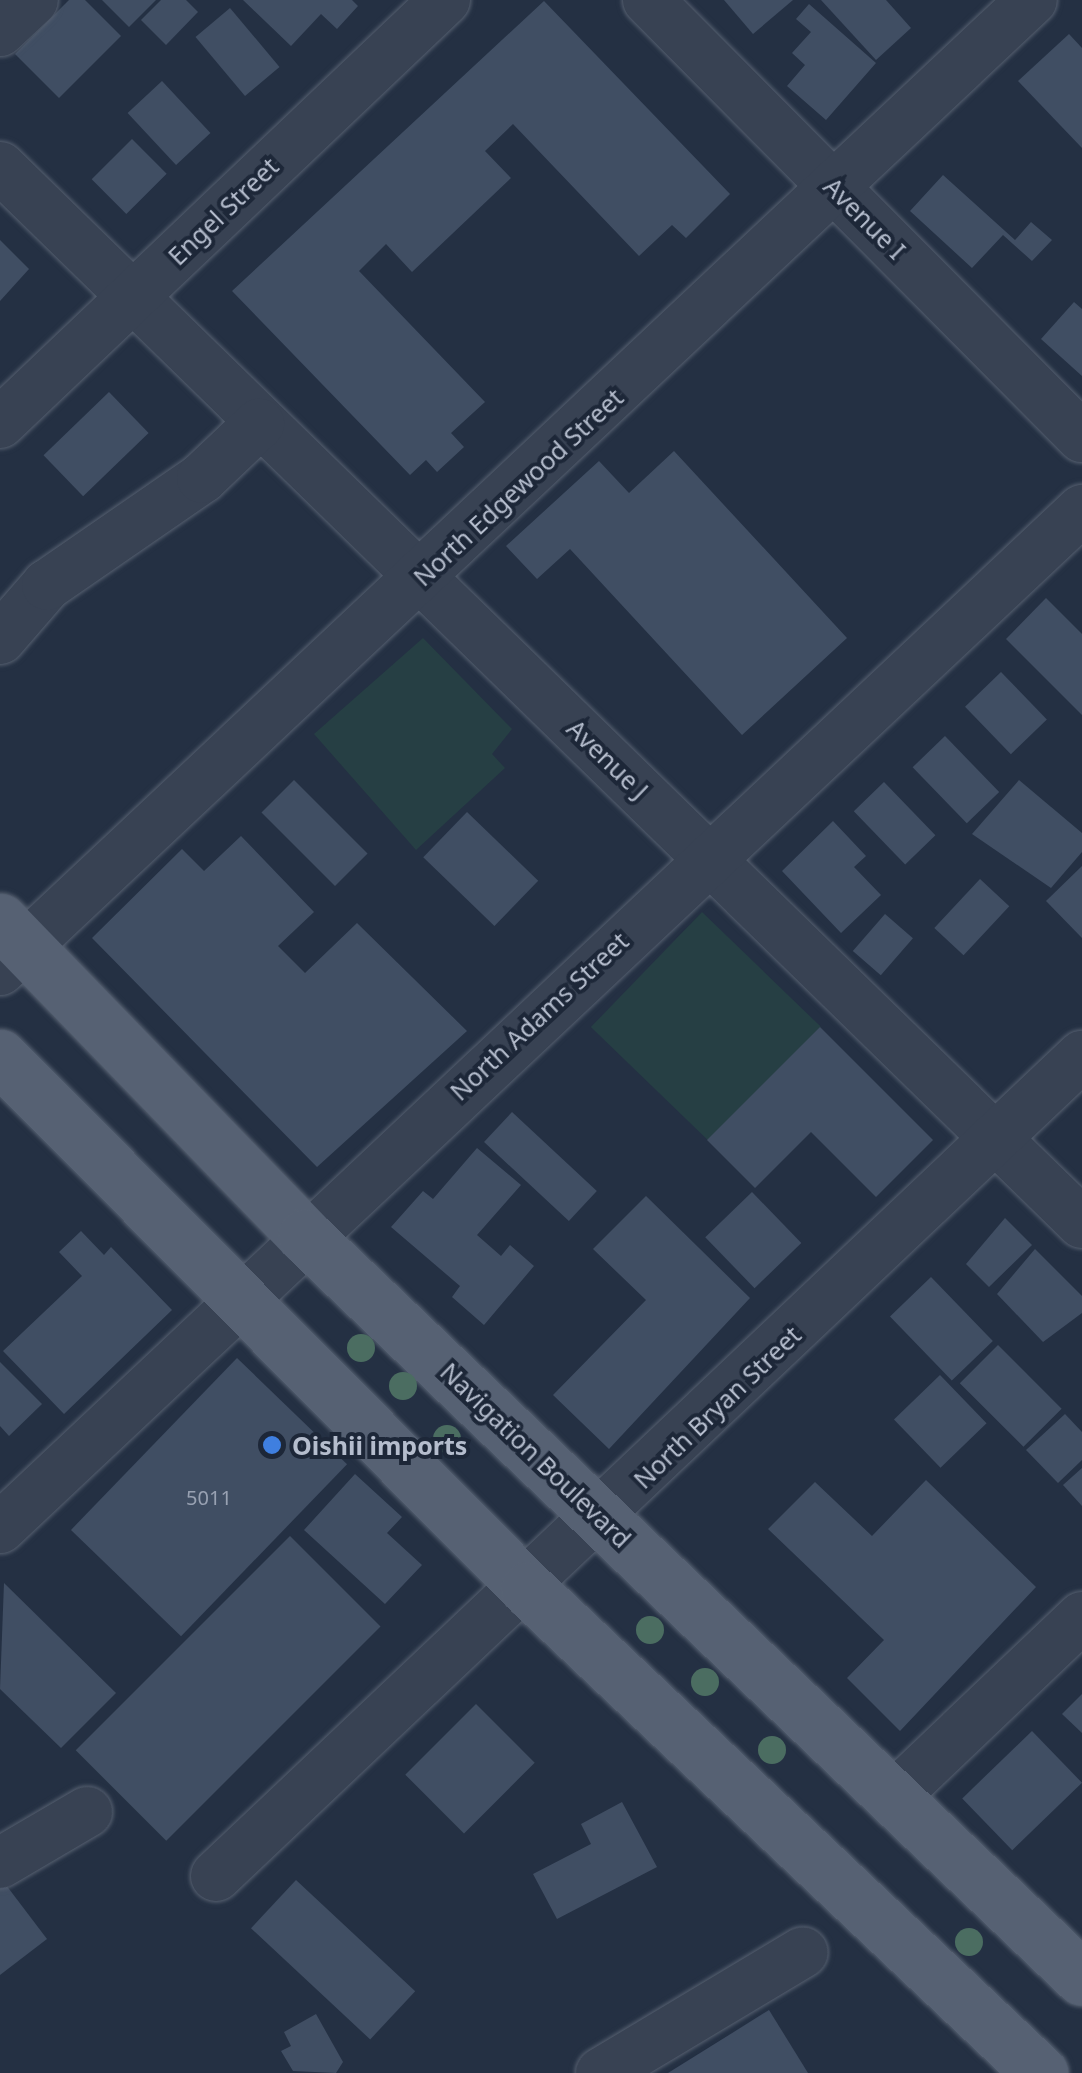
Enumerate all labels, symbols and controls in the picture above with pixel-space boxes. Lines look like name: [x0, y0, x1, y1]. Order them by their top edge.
street label: Engel Street: [162, 151, 284, 271]
street label: Avenue I: [818, 171, 912, 265]
street label: North Edgewood Street: [407, 382, 629, 592]
street label: Avenue J: [561, 713, 655, 805]
street label: North Adams Street: [444, 926, 634, 1106]
street label: North Bryan Street: [627, 1320, 807, 1494]
street label: Navigation Boulevard: [435, 1356, 637, 1554]
place label: Oishii imports: [292, 1430, 467, 1460]
marker: Oishii imports: [261, 1434, 283, 1456]
house number: 5011: [186, 1485, 232, 1509]

